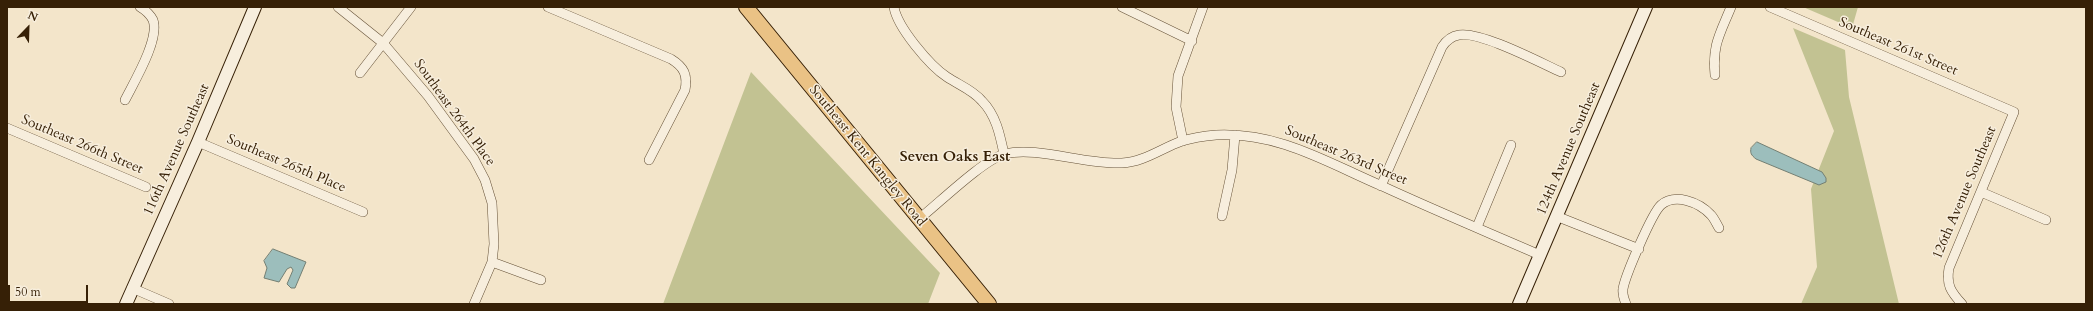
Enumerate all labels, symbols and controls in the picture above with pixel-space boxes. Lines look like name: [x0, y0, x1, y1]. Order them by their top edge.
north arrow: [8, 8, 48, 48]
text: N: [26, 8, 40, 25]
street label: Southeast 261st Street: [1836, 14, 1960, 80]
street label: Southeast 264th Place: [410, 56, 498, 170]
street label: 124th Avenue Southeast: [1533, 80, 1605, 218]
street label: 116th Avenue Southeast: [140, 82, 214, 218]
street label: Southeast Kent Kangley Road: [805, 82, 929, 230]
street label: Southeast 266th Street: [19, 112, 145, 178]
street label: Southeast 263rd Street: [1282, 123, 1410, 189]
street label: 126th Avenue Southeast: [1929, 124, 2001, 262]
street label: Southeast 265th Place: [224, 131, 348, 197]
district label: Seven Oaks East: [900, 149, 1010, 167]
scale bar: [10, 277, 90, 303]
text: 50 m: [15, 284, 41, 300]

